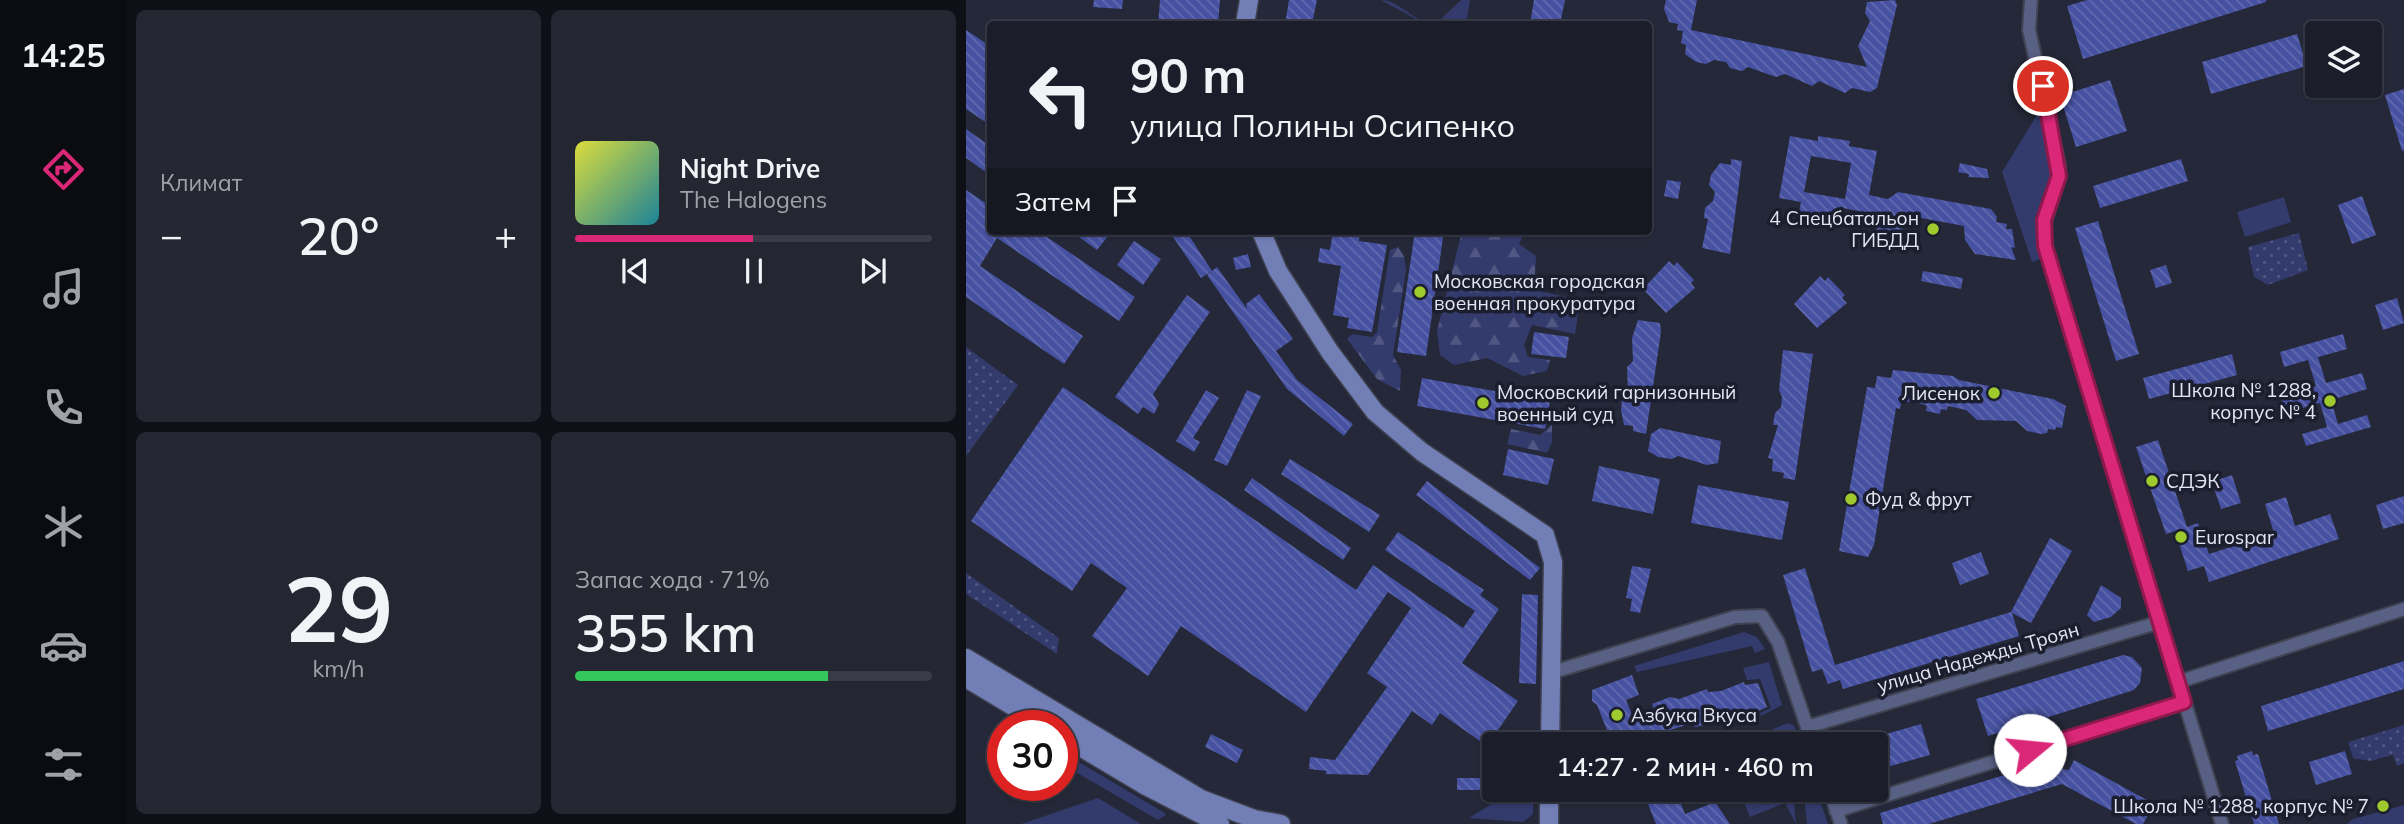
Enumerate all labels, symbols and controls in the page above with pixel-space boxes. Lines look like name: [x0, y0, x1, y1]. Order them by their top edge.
map controls: [2305, 21, 2382, 98]
button: layers: [2305, 21, 2382, 98]
text: 14:25: [21, 35, 105, 75]
text: 90 m: [1130, 44, 1246, 105]
icon: left: [1015, 49, 1106, 140]
pin: [2013, 56, 2073, 116]
icon: arrive: [2024, 67, 2062, 105]
text: улица Полины Осипенко: [1130, 105, 1515, 145]
icon: directions: [39, 145, 88, 194]
text: Night Drive: [680, 152, 820, 185]
text: Климат: [160, 168, 242, 197]
icon: arrive: [1106, 182, 1144, 220]
text: The Halogens: [680, 185, 827, 214]
text: Затем: [1015, 185, 1092, 218]
text: 20°: [298, 203, 379, 268]
place label: 4 Спецбатальон ГИБДД: [1769, 206, 1919, 252]
text: −: [160, 211, 183, 259]
text: +: [494, 211, 517, 259]
marker: 4 Спецбатальон ГИБДД: [1925, 221, 1941, 237]
icon: previous: [616, 252, 654, 290]
icon: pause: [735, 252, 773, 290]
icon: next: [854, 252, 892, 290]
icon: music: [39, 264, 88, 313]
place label: Московская городская военная прокуратура: [1434, 269, 1645, 315]
marker: Московская городская военная прокуратура: [1412, 284, 1428, 300]
place label: Школа № 1288, корпус № 4: [2171, 378, 2316, 424]
place label: Московский гарнизонный военный суд: [1497, 380, 1736, 426]
place label: Лисенок: [1901, 381, 1981, 405]
icon: phone: [39, 383, 88, 432]
marker: Лисенок: [1986, 385, 2002, 401]
marker: Школа № 1288, корпус № 4: [2322, 393, 2338, 409]
marker: Московский гарнизонный военный суд: [1475, 395, 1491, 411]
place label: СДЭК: [2166, 469, 2220, 493]
marker: СДЭК: [2144, 473, 2160, 489]
place label: Фуд & фрут: [1865, 487, 1972, 511]
marker: Фуд & фрут: [1843, 491, 1859, 507]
icon: climate: [39, 502, 88, 551]
place label: Eurospar: [2195, 525, 2274, 549]
marker: Eurospar: [2173, 529, 2189, 545]
text: 29: [284, 551, 393, 665]
text: Запас хода · 71%: [575, 565, 770, 594]
text: 355 km: [575, 600, 756, 665]
street label: улица Надежды Троян: [1874, 617, 2082, 697]
icon: car: [39, 621, 88, 670]
text: km/h: [312, 654, 365, 683]
place label: Азбука Вкуса: [1631, 703, 1757, 727]
marker: Азбука Вкуса: [1609, 707, 1625, 723]
speed limit sign: 30: [987, 710, 1078, 801]
position arrow: [1993, 713, 2067, 787]
icon: filters: [39, 740, 88, 789]
text: 14:27 · 2 мин · 460 m: [1556, 750, 1814, 783]
place label: Школа № 1288, корпус № 7: [2113, 794, 2369, 818]
marker: Школа № 1288, корпус № 7: [2375, 798, 2391, 814]

